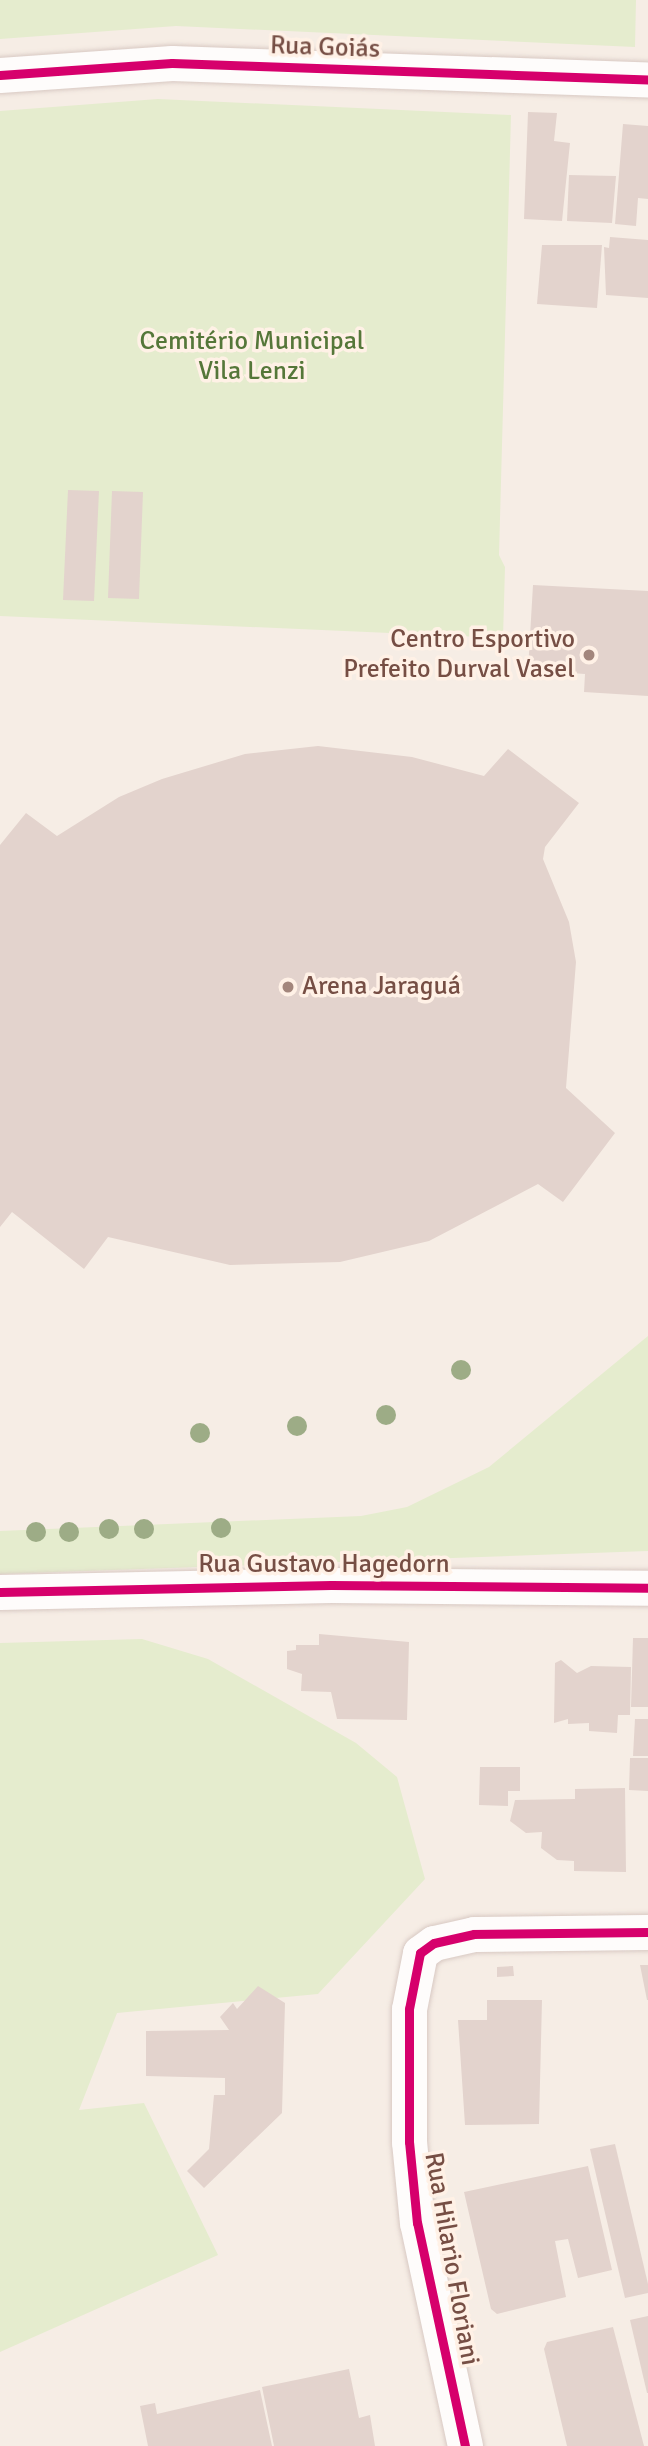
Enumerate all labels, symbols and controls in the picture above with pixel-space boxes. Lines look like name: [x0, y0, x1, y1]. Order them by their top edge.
street label: Rua Goiás: [269, 30, 381, 66]
park label: Cemitério Municipal Vila Lenzi: [140, 326, 364, 388]
place label: Centro Esportivo Prefeito Durval Vasel: [343, 624, 575, 686]
marker: Centro Esportivo Prefeito Durval Vasel: [581, 647, 597, 663]
place label: Arena Jaraguá: [302, 971, 461, 1003]
marker: Arena Jaraguá: [280, 979, 296, 995]
street label: Rua Gustavo Hagedorn: [198, 1549, 450, 1581]
street label: Rua Hilario Floriani: [417, 2150, 485, 2368]

